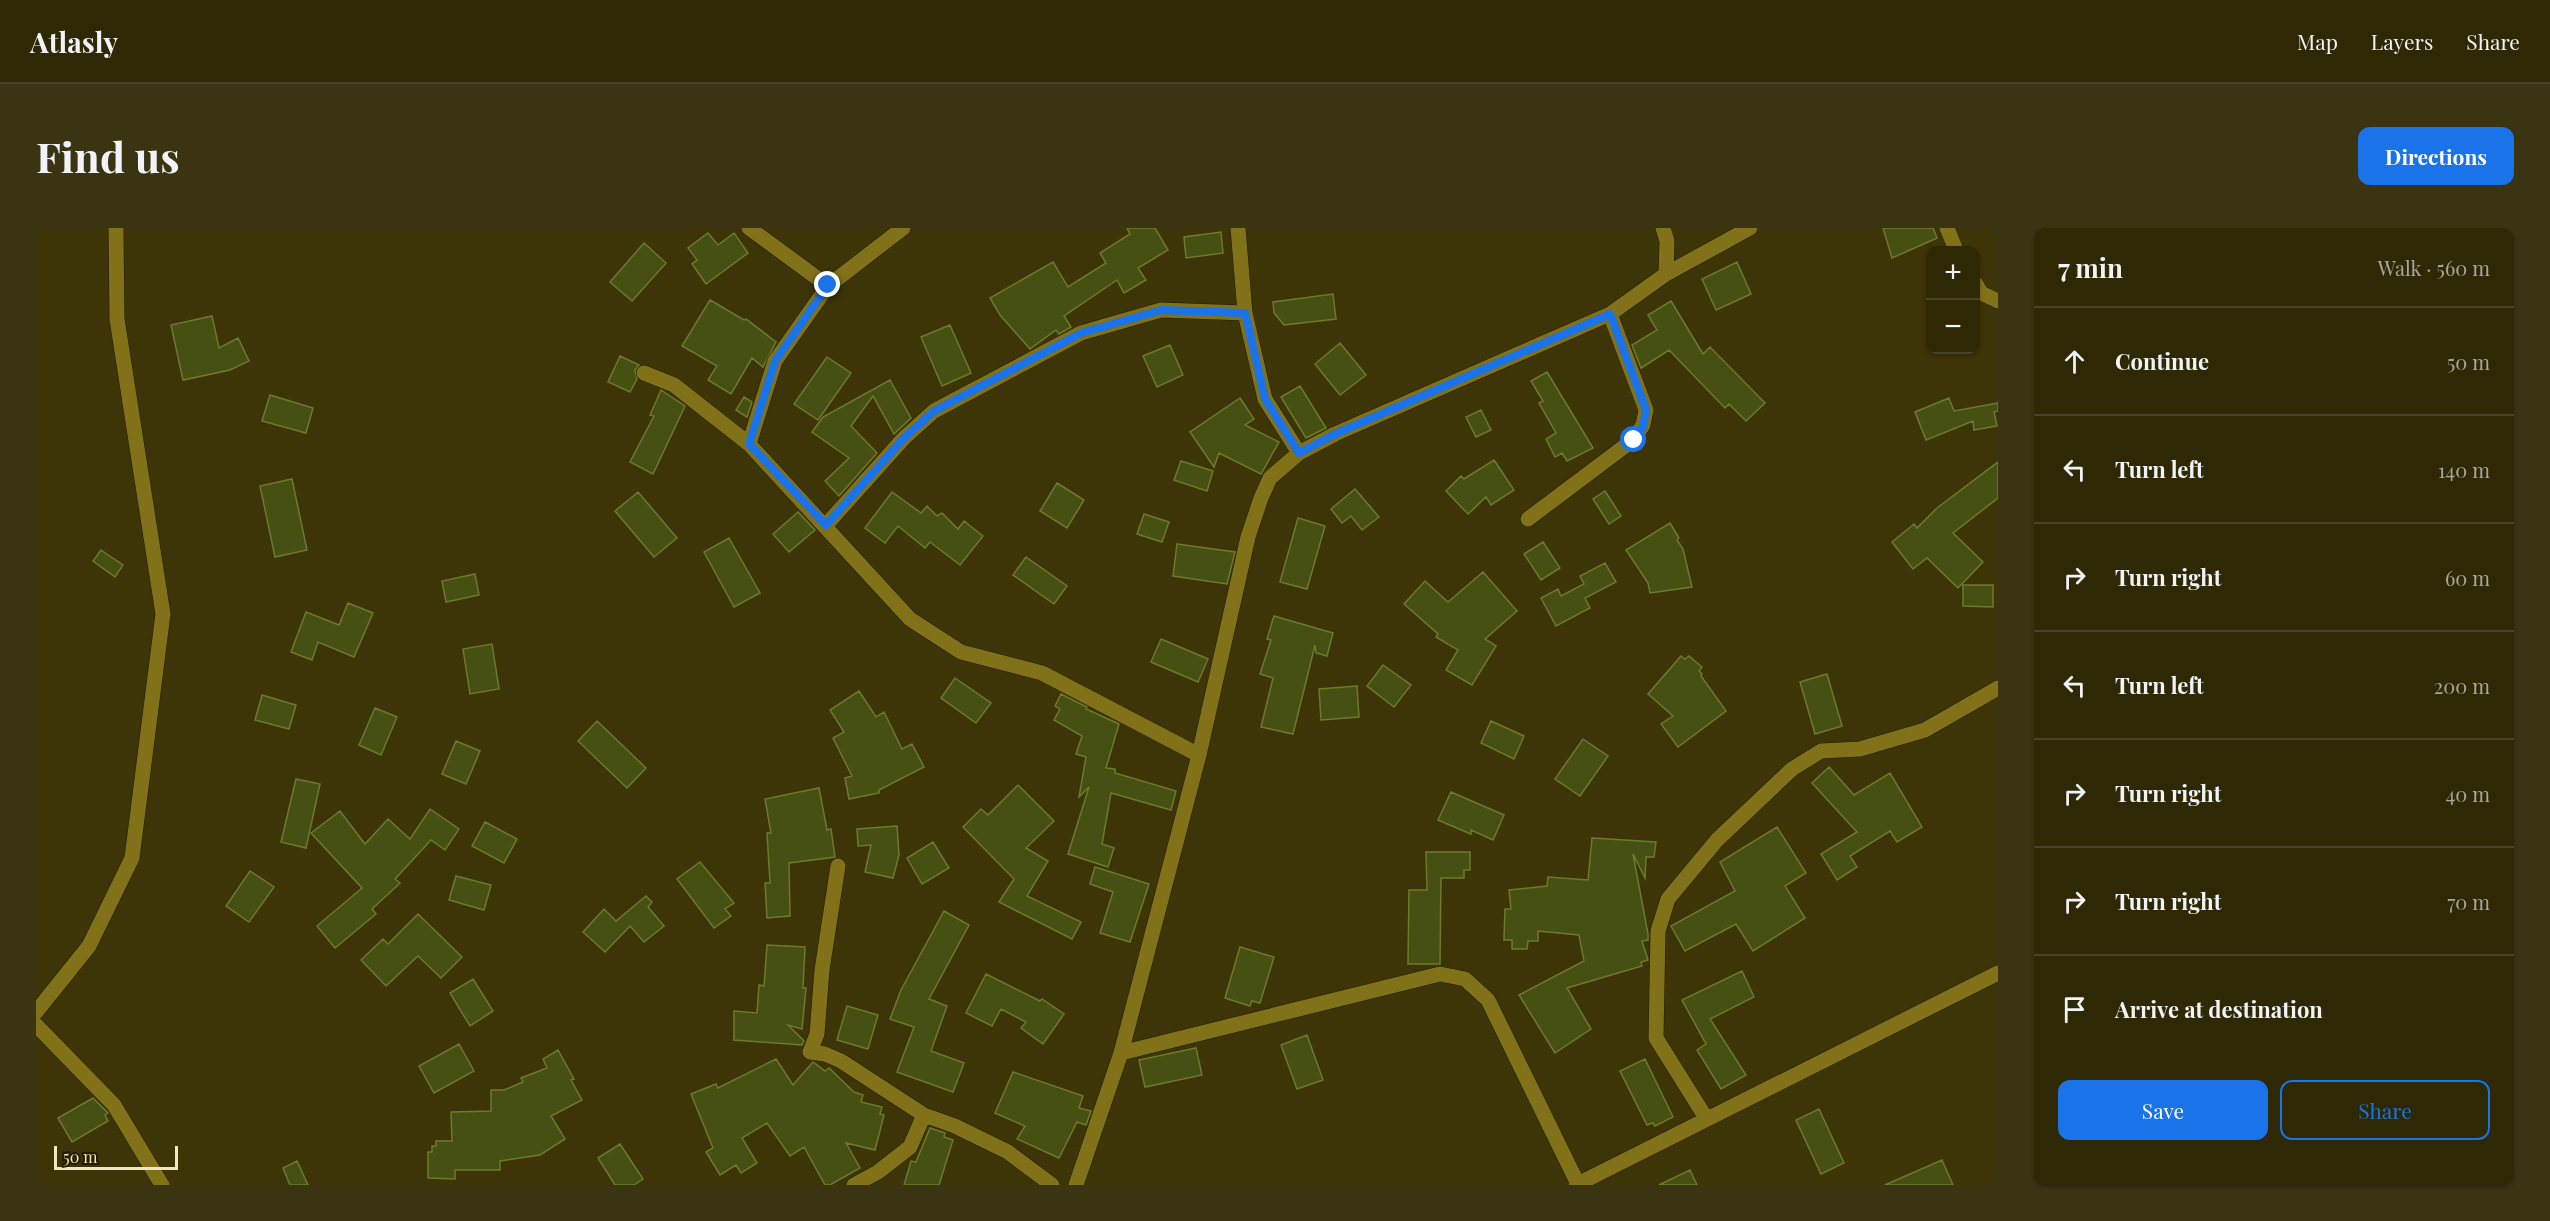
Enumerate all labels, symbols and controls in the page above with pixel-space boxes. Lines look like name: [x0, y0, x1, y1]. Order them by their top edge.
text: Atlasly: [30, 23, 118, 60]
text: Map: [2297, 27, 2338, 55]
text: Layers: [2371, 27, 2433, 55]
text: Share: [2466, 27, 2520, 55]
button: Directions: [2358, 127, 2514, 185]
text: Find us: [36, 128, 180, 184]
map controls: [1926, 246, 1980, 354]
button: +: [1926, 246, 1980, 300]
text: 7 min: [2058, 250, 2123, 285]
text: Walk · 560 m: [2378, 254, 2490, 281]
route end: [814, 271, 840, 297]
button: −: [1926, 300, 1980, 354]
icon: ahead: [2058, 345, 2091, 378]
text: Continue: [2115, 346, 2209, 376]
text: 50 m: [2447, 348, 2490, 375]
route start: [1620, 426, 1646, 452]
icon: left: [2058, 453, 2091, 486]
text: Turn left: [2115, 454, 2204, 484]
text: 140 m: [2438, 456, 2490, 483]
icon: right: [2058, 561, 2091, 594]
text: Turn right: [2115, 562, 2221, 592]
text: 60 m: [2445, 564, 2490, 591]
icon: left: [2058, 669, 2091, 702]
text: Turn left: [2115, 670, 2204, 700]
text: 200 m: [2434, 672, 2490, 699]
icon: right: [2058, 777, 2091, 810]
text: Turn right: [2115, 778, 2221, 808]
text: 40 m: [2445, 780, 2490, 807]
icon: right: [2058, 885, 2091, 918]
text: Turn right: [2115, 886, 2221, 916]
text: 70 m: [2447, 888, 2490, 915]
icon: arrive: [2058, 993, 2091, 1026]
text: Arrive at destination: [2115, 994, 2323, 1024]
button: Save: [2058, 1080, 2268, 1140]
button: Share: [2280, 1080, 2490, 1140]
scale bar: [54, 1143, 178, 1170]
text: 50 m: [63, 1146, 97, 1167]

